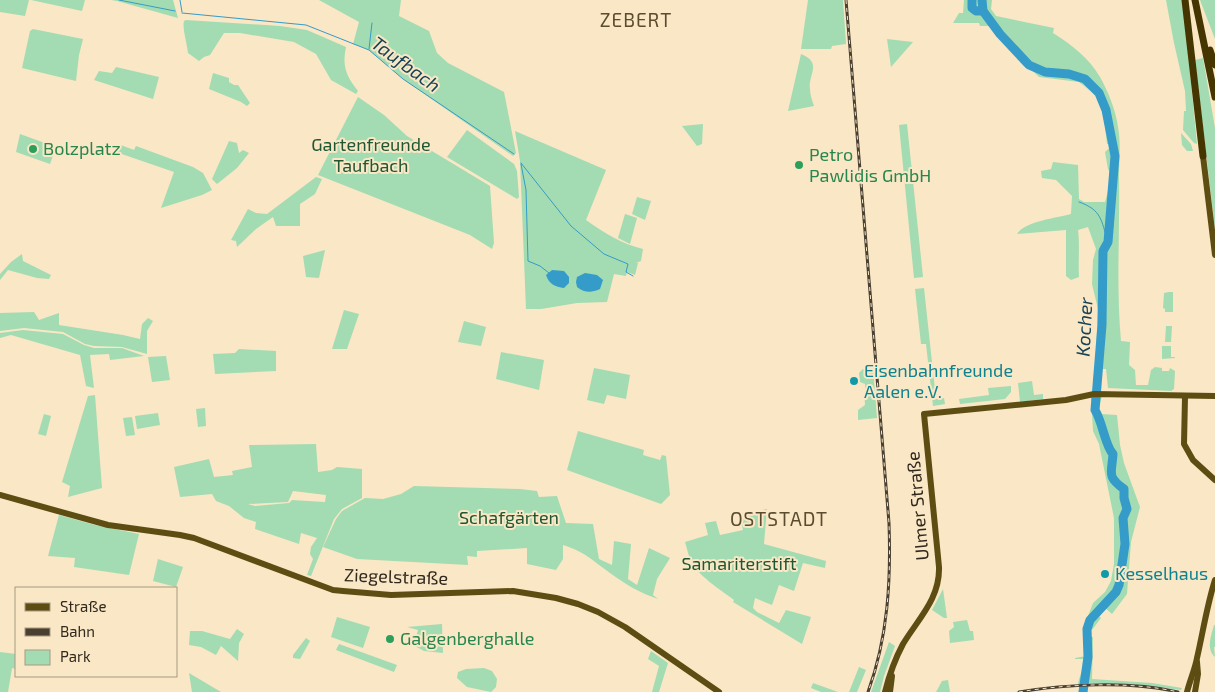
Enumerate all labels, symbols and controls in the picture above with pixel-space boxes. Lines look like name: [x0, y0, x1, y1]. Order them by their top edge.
district label: ZEBERT: [600, 8, 672, 31]
water label: Taufbach: [367, 31, 445, 96]
park label: Gartenfreunde Taufbach: [311, 133, 431, 176]
place label: Bolzplatz: [43, 137, 121, 159]
marker: Bolzplatz: [27, 143, 39, 155]
place label: Petro Pawlidis GmbH: [809, 143, 931, 186]
marker: Petro Pawlidis GmbH: [793, 159, 805, 171]
water label: Kocher: [1070, 296, 1097, 357]
place label: Eisenbahnfreunde Aalen e.V.: [864, 359, 1013, 402]
marker: Eisenbahnfreunde Aalen e.V.: [848, 375, 860, 387]
street label: Ulmer Straße: [901, 451, 933, 562]
park label: Schafgärten: [459, 506, 559, 528]
district label: OSTSTADT: [730, 507, 828, 530]
park label: Samariterstift: [681, 552, 797, 574]
place label: Kesselhaus: [1115, 562, 1208, 584]
street label: Ziegelstraße: [344, 563, 449, 589]
marker: Kesselhaus: [1099, 568, 1111, 580]
legend: [15, 587, 178, 677]
text: Straße: [60, 597, 106, 615]
text: Bahn: [60, 622, 95, 640]
place label: Galgenberghalle: [400, 627, 534, 649]
marker: Galgenberghalle: [384, 633, 396, 645]
text: Park: [60, 647, 91, 665]

